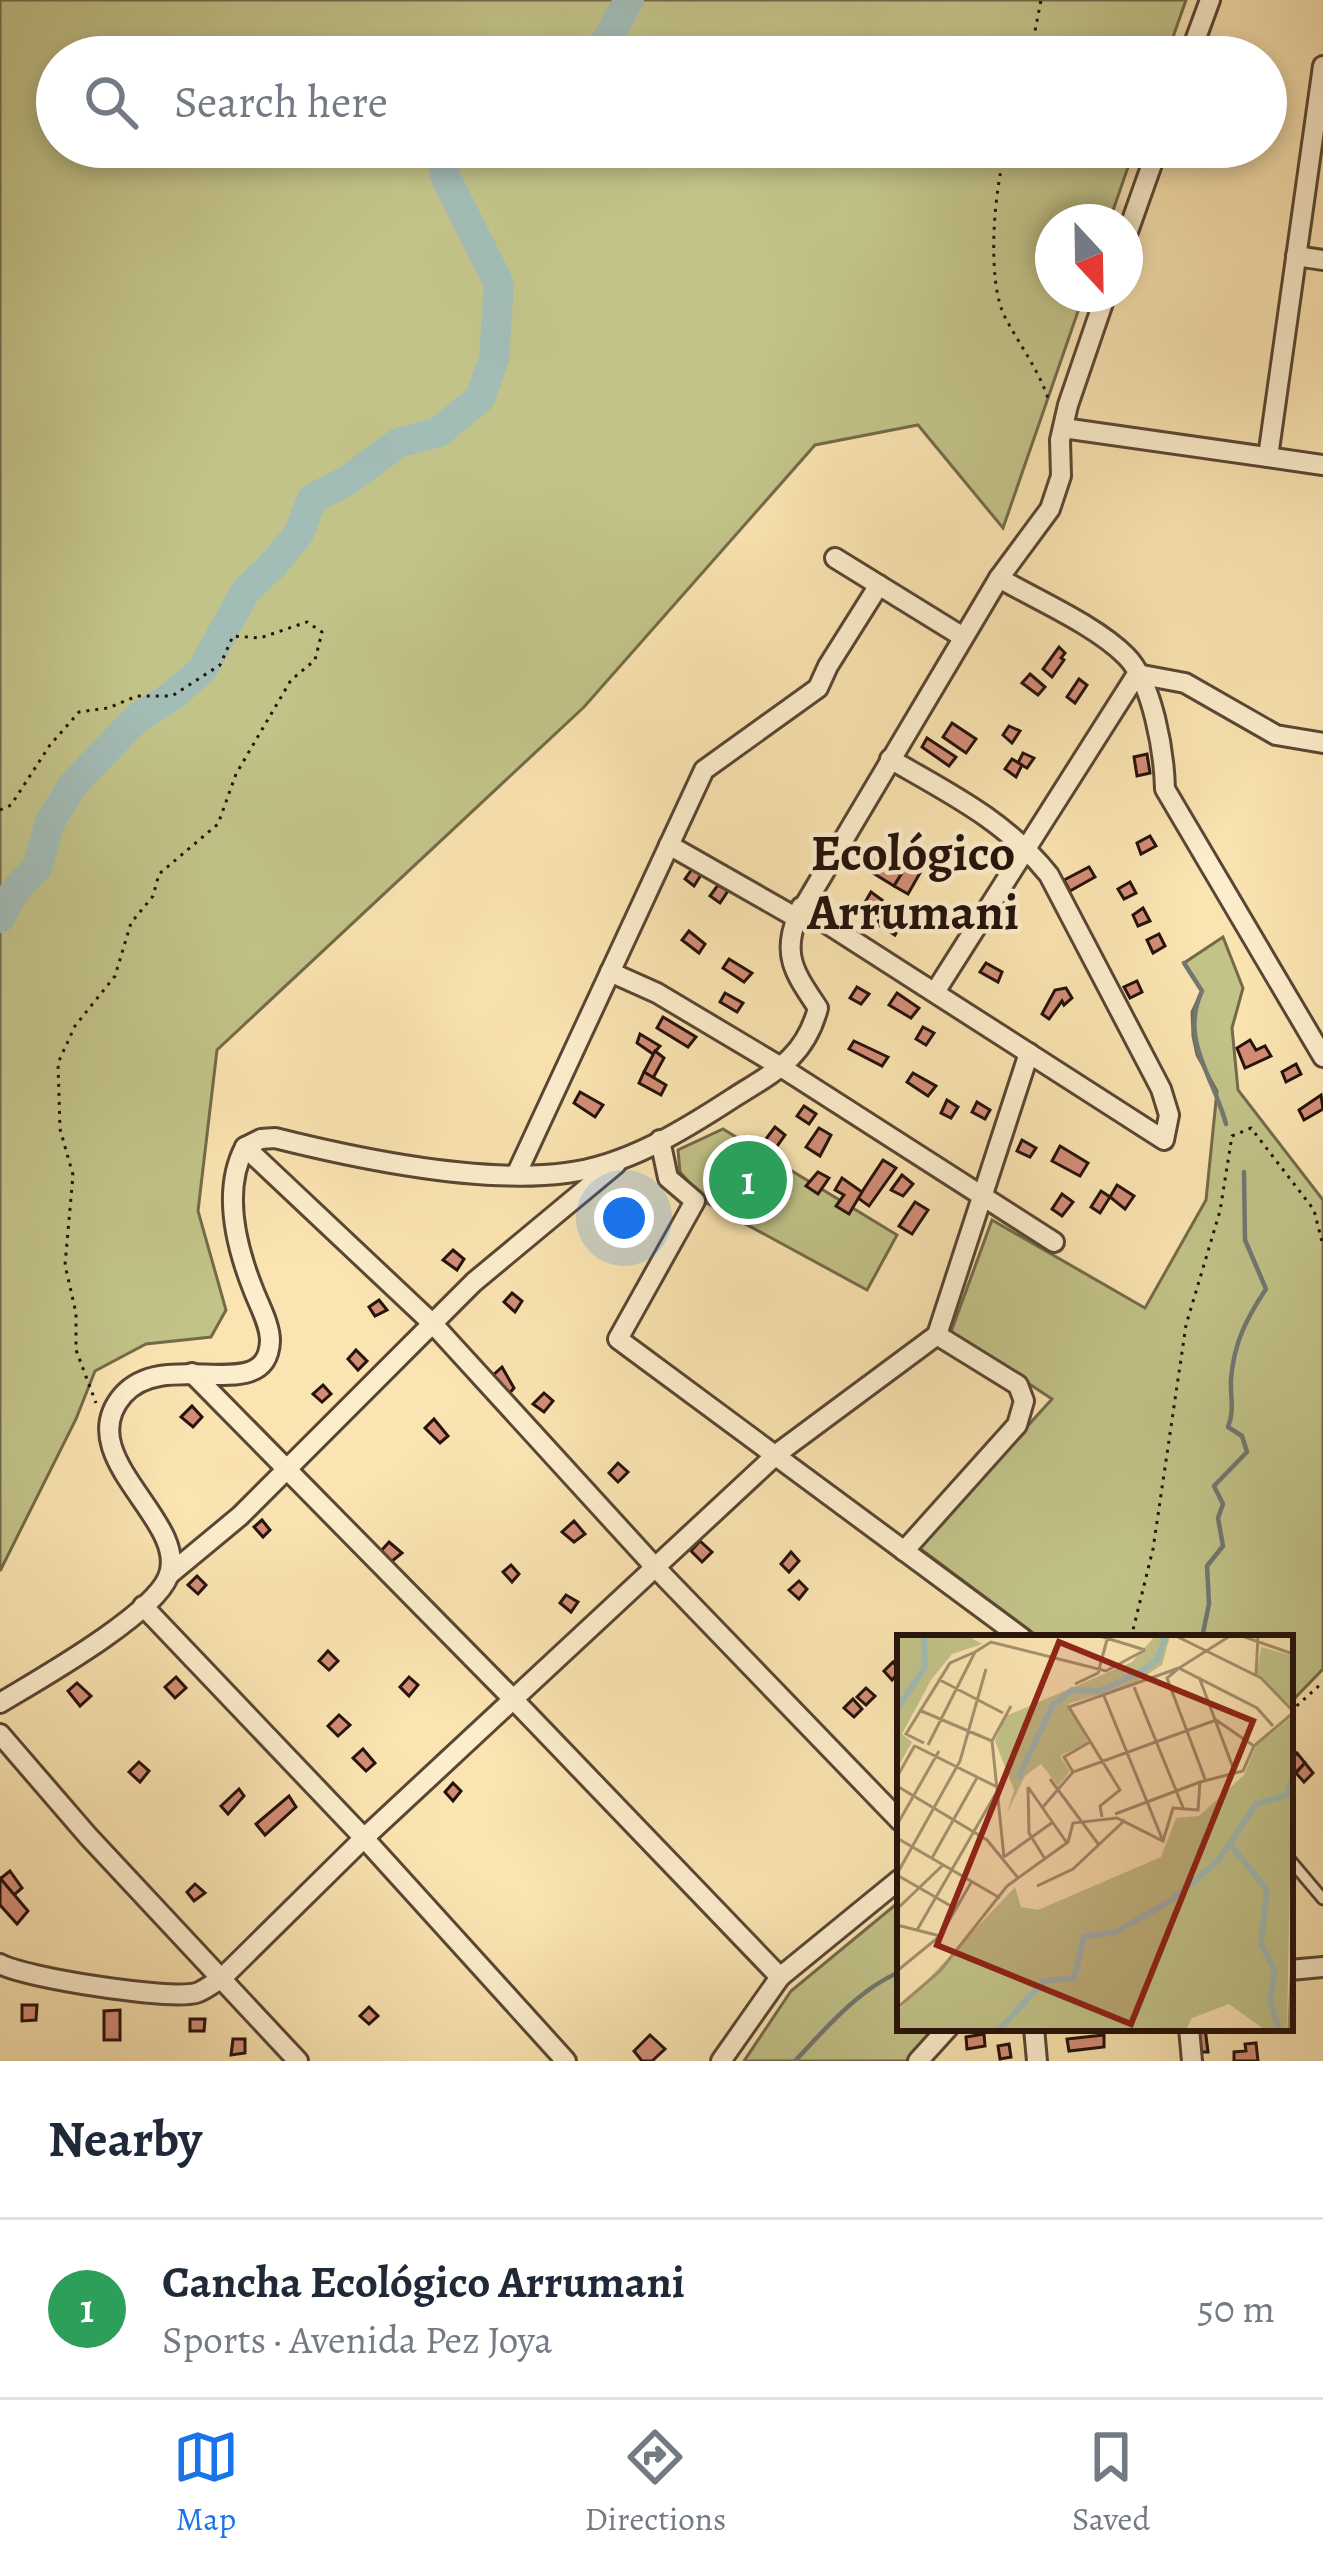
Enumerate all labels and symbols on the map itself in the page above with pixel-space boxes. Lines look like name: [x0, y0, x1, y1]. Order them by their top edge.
north arrow: [1035, 204, 1143, 312]
district label: Ecológico Arrumani: [806, 818, 1019, 947]
pin: 1: [709, 1135, 787, 1225]
your location: [594, 1188, 654, 1248]
inset map: [897, 1635, 1293, 2031]

